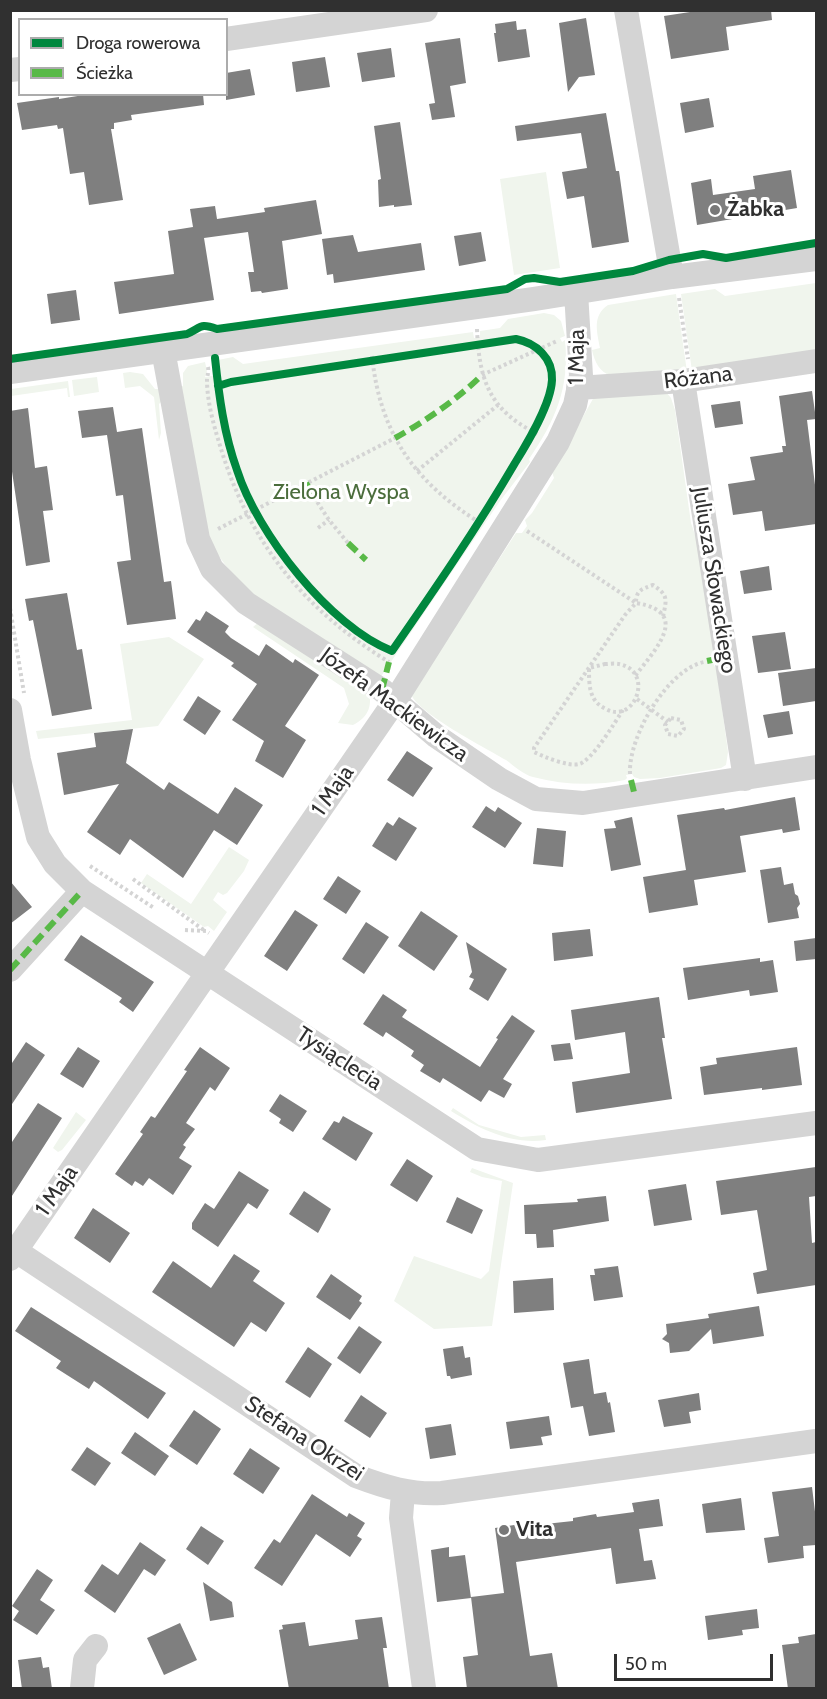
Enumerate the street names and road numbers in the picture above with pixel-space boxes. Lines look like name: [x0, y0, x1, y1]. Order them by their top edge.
street label: 1 Maja: [563, 329, 591, 385]
street label: Różana: [662, 361, 734, 395]
street label: Juliusza Słowackiego: [686, 485, 742, 675]
street label: Józefa Mackiewicza: [315, 642, 473, 768]
street label: 1 Maja: [306, 761, 360, 821]
street label: Tysiąclecia: [291, 1022, 387, 1096]
street label: 1 Maja: [30, 1161, 84, 1221]
street label: Stefana Okrzei: [240, 1391, 368, 1487]

